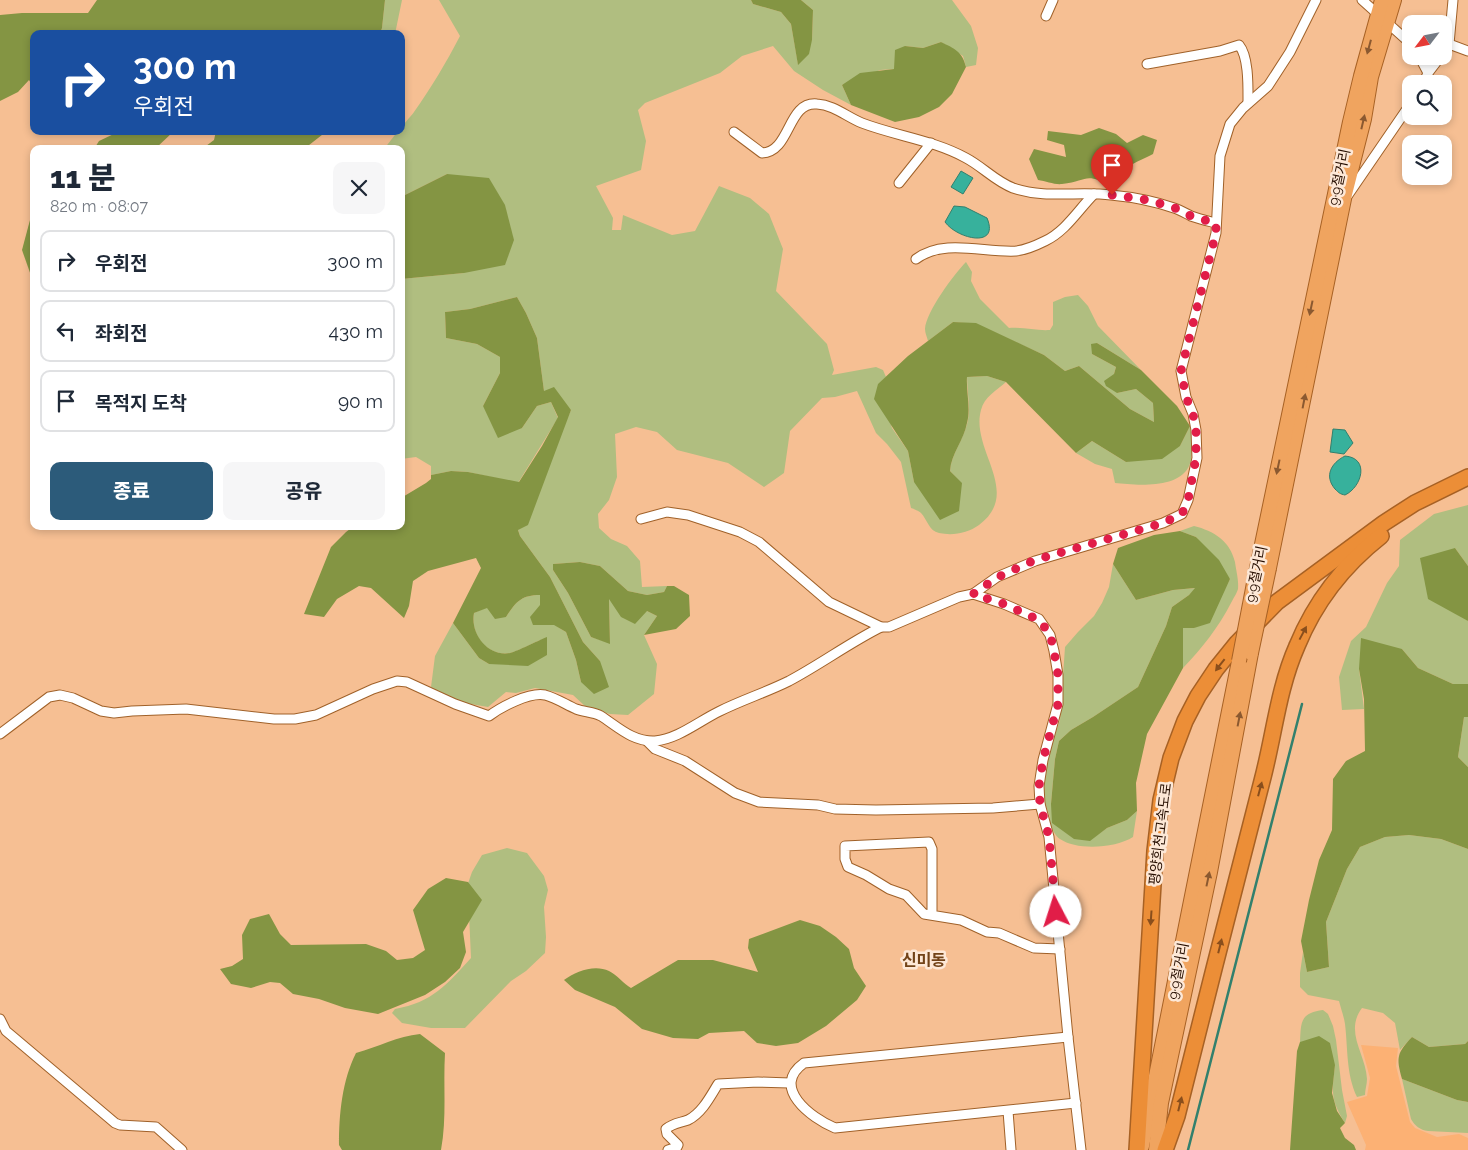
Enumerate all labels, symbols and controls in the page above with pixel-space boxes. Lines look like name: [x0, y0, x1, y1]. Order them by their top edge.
north arrow: [1402, 15, 1452, 65]
map controls: [1402, 15, 1452, 185]
one-way arrow: [1364, 39, 1372, 54]
text: 300 m: [133, 46, 237, 87]
icon: right: [50, 50, 115, 115]
button: search: [1402, 75, 1452, 125]
text: 우회전: [133, 93, 194, 119]
one-way arrow: [1359, 114, 1367, 129]
button: layers: [1402, 135, 1452, 185]
pin: [1091, 144, 1133, 195]
street label: 9·9절거리: [1325, 147, 1353, 207]
icon: arrive: [1098, 151, 1126, 179]
text: 11 분: [50, 160, 116, 195]
button: close: [333, 162, 385, 214]
text: 820 m · 08:07: [50, 197, 148, 216]
icon: right: [52, 247, 80, 275]
text: 300 m: [327, 250, 383, 272]
text: 우회전: [95, 252, 147, 274]
one-way arrow: [1307, 301, 1315, 317]
icon: left: [52, 317, 80, 345]
text: 430 m: [329, 320, 383, 342]
text: 좌회전: [95, 322, 147, 344]
icon: arrive: [52, 387, 80, 415]
text: 90 m: [338, 390, 383, 412]
text: 목적지 도착: [95, 392, 187, 414]
one-way arrow: [1300, 392, 1308, 408]
one-way arrow: [1274, 460, 1282, 475]
button: 종료: [50, 462, 213, 520]
button: 공유: [223, 462, 385, 520]
street label: 9·9절거리: [1242, 544, 1270, 604]
one-way arrow: [1299, 625, 1307, 640]
one-way arrow: [1214, 658, 1225, 671]
one-way arrow: [1235, 711, 1243, 727]
one-way arrow: [1256, 781, 1264, 796]
street label: 평양희천고속도로: [1146, 782, 1174, 886]
one-way arrow: [1205, 871, 1213, 887]
position arrow: [1029, 885, 1081, 937]
one-way arrow: [1147, 910, 1155, 926]
one-way arrow: [1216, 939, 1224, 954]
street label: 9·9절거리: [1165, 941, 1191, 1001]
district label: 신미동: [902, 951, 946, 970]
one-way arrow: [1176, 1096, 1184, 1111]

